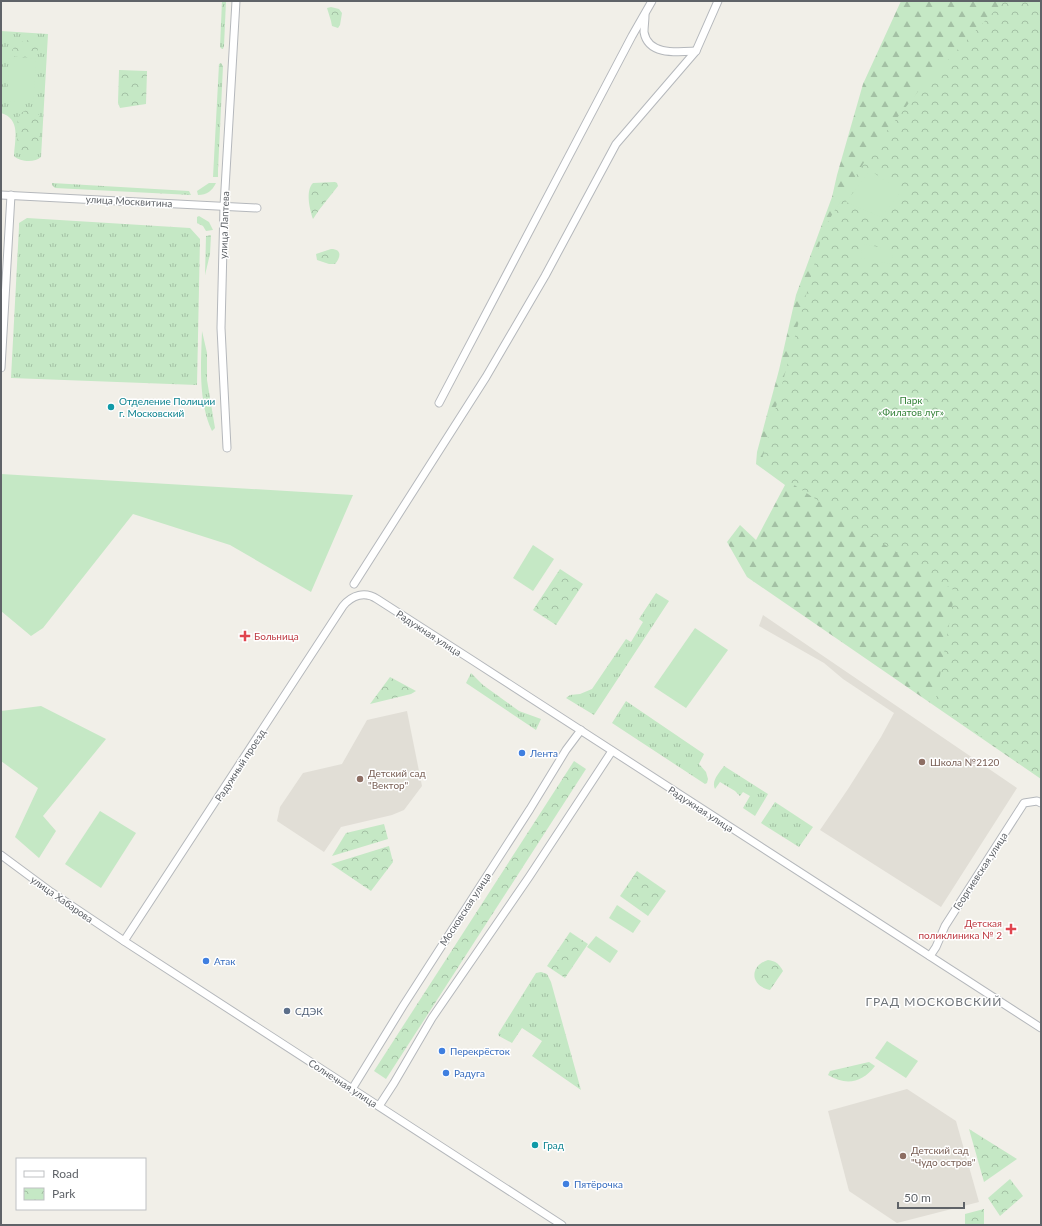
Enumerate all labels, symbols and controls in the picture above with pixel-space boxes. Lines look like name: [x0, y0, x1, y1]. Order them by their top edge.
street label: улица Лаптева: [217, 191, 231, 259]
street label: улица Москвитина: [85, 193, 173, 209]
park label: Парк «Филатов луг»: [878, 394, 944, 418]
place label: Отделение Полиции г. Московский: [119, 395, 215, 419]
marker: Отделение Полиции г. Московский: [106, 402, 116, 412]
street label: Радужная улица: [394, 607, 464, 659]
marker: Больница: [239, 630, 251, 642]
place label: Больница: [254, 630, 299, 642]
street label: Радужный проезд: [212, 727, 268, 803]
place label: Лента: [529, 747, 558, 759]
marker: Лента: [517, 748, 527, 758]
place label: Школа №2120: [930, 756, 1000, 768]
marker: Школа №2120: [917, 757, 927, 767]
place label: Детский сад "Вектор": [368, 767, 426, 791]
marker: Детский сад "Вектор": [355, 774, 365, 784]
street label: Радужная улица: [666, 783, 736, 835]
street label: Георгиевская улица: [950, 830, 1010, 912]
street label: Московская улица: [437, 870, 493, 948]
street label: улица Хабарова: [29, 873, 95, 925]
place label: Детская поликлиника № 2: [918, 917, 1002, 941]
marker: Детская поликлиника № 2: [1005, 923, 1017, 935]
place label: Атак: [214, 955, 236, 967]
marker: Атак: [201, 956, 211, 966]
district label: ГРАД МОСКОВСКИЙ: [866, 994, 1002, 1009]
place label: СДЭК: [295, 1005, 323, 1017]
marker: СДЭК: [282, 1006, 292, 1016]
place label: Перекрёсток: [450, 1045, 511, 1057]
marker: Перекрёсток: [437, 1046, 447, 1056]
street label: Солнечная улица: [306, 1056, 380, 1110]
place label: Радуга: [454, 1067, 485, 1079]
marker: Радуга: [441, 1068, 451, 1078]
place label: Град: [543, 1139, 564, 1151]
marker: Град: [530, 1140, 540, 1150]
place label: Детский сад "Чудо остров": [911, 1144, 976, 1168]
marker: Детский сад "Чудо остров": [898, 1151, 908, 1161]
legend: [16, 1158, 146, 1210]
text: Road: [52, 1166, 79, 1181]
place label: Пятёрочка: [574, 1178, 623, 1190]
marker: Пятёрочка: [561, 1179, 571, 1189]
scale bar: [898, 1184, 964, 1210]
text: Park: [52, 1186, 76, 1201]
text: 50 m: [904, 1190, 931, 1205]

